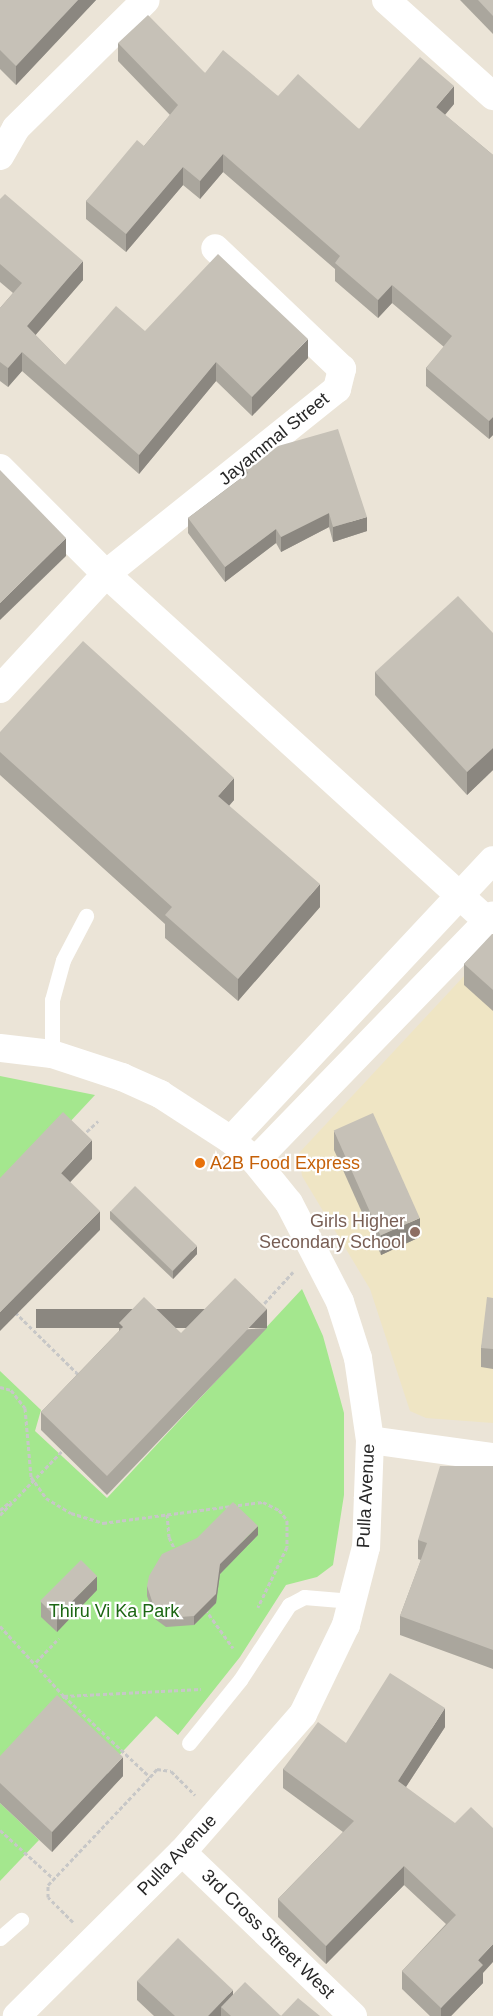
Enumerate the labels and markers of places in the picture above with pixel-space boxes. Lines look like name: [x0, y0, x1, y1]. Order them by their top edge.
place label: A2B Food Express: [210, 1152, 360, 1174]
marker: A2B Food Express: [194, 1157, 206, 1169]
place label: Girls Higher Secondary School: [259, 1211, 405, 1254]
marker: Girls Higher Secondary School: [409, 1226, 421, 1238]

